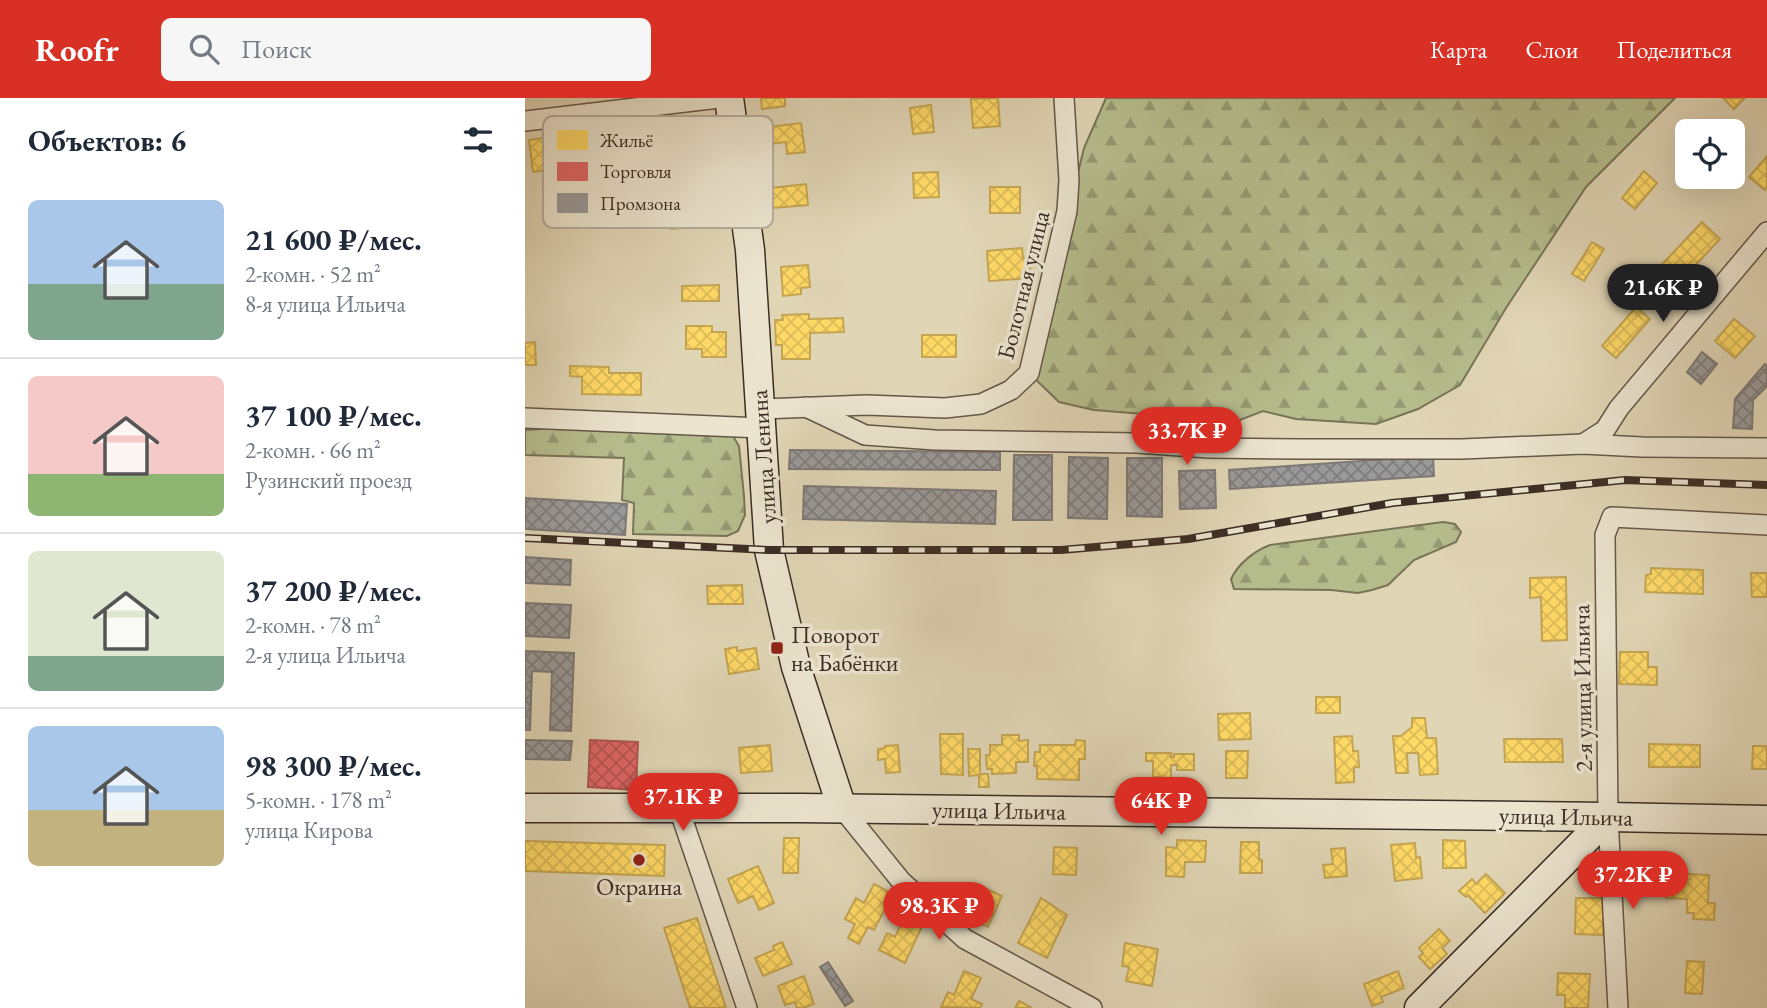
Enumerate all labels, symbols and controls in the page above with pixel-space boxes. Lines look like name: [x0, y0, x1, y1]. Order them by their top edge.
search box: [161, 18, 651, 81]
text: Roofr: [35, 28, 119, 71]
icon: search: [185, 30, 223, 68]
text: Поиск: [241, 32, 312, 66]
text: Карта: [1430, 34, 1487, 65]
text: Слои: [1525, 34, 1579, 65]
text: Поделиться: [1617, 34, 1732, 65]
legend: [543, 116, 773, 228]
map controls: [1675, 119, 1745, 189]
button: locate: [1675, 119, 1745, 189]
text: Объектов: 6: [28, 121, 186, 160]
icon: filters: [459, 121, 497, 159]
text: Жильё: [599, 128, 653, 153]
text: Торговля: [600, 159, 672, 184]
text: Промзона: [600, 191, 681, 216]
street label: Болотная улица: [990, 207, 1057, 363]
text: 21 600 ₽/мес.: [245, 220, 422, 259]
icon: home: [84, 228, 168, 312]
text: 2-комн. · 52 m²: [245, 259, 381, 289]
pin: 21.6K ₽: [1598, 264, 1728, 324]
text: 21.6K ₽: [1623, 272, 1703, 302]
text: 8-я улица Ильича: [245, 289, 406, 319]
street label: улица Ленина: [743, 388, 783, 525]
text: 37 100 ₽/мес.: [245, 396, 422, 435]
icon: home: [84, 404, 168, 488]
pin: 33.7K ₽: [1122, 408, 1252, 467]
text: 33.7K ₽: [1147, 415, 1227, 445]
text: 2-комн. · 66 m²: [245, 435, 381, 465]
text: Рузинский проезд: [245, 465, 412, 495]
text: 37 200 ₽/мес.: [245, 571, 422, 610]
icon: home: [84, 579, 168, 663]
street label: 2-я улица Ильича: [1565, 604, 1599, 772]
text: 2-комн. · 78 m²: [245, 610, 381, 640]
place label: Поворот на Бабёнки: [791, 619, 899, 678]
text: 2-я улица Ильича: [245, 640, 406, 670]
marker: Поворот на Бабёнки: [769, 640, 785, 656]
text: 98 300 ₽/мес.: [245, 746, 422, 785]
icon: home: [84, 754, 168, 838]
pin: 37.1K ₽: [618, 774, 748, 833]
pin: 64K ₽: [1112, 778, 1210, 837]
text: 37.1K ₽: [643, 781, 723, 811]
text: 5-комн. · 178 m²: [245, 785, 392, 815]
text: 64K ₽: [1130, 785, 1192, 815]
street label: улица Ильича: [932, 793, 1067, 827]
street label: улица Ильича: [1499, 799, 1634, 833]
text: улица Кирова: [245, 815, 373, 845]
marker: Окраина: [631, 852, 647, 868]
pin: 37.2K ₽: [1568, 852, 1698, 911]
text: 37.2K ₽: [1593, 859, 1673, 889]
place label: Окраина: [596, 871, 682, 902]
pin: 98.3K ₽: [874, 882, 1004, 942]
text: 98.3K ₽: [899, 890, 979, 920]

